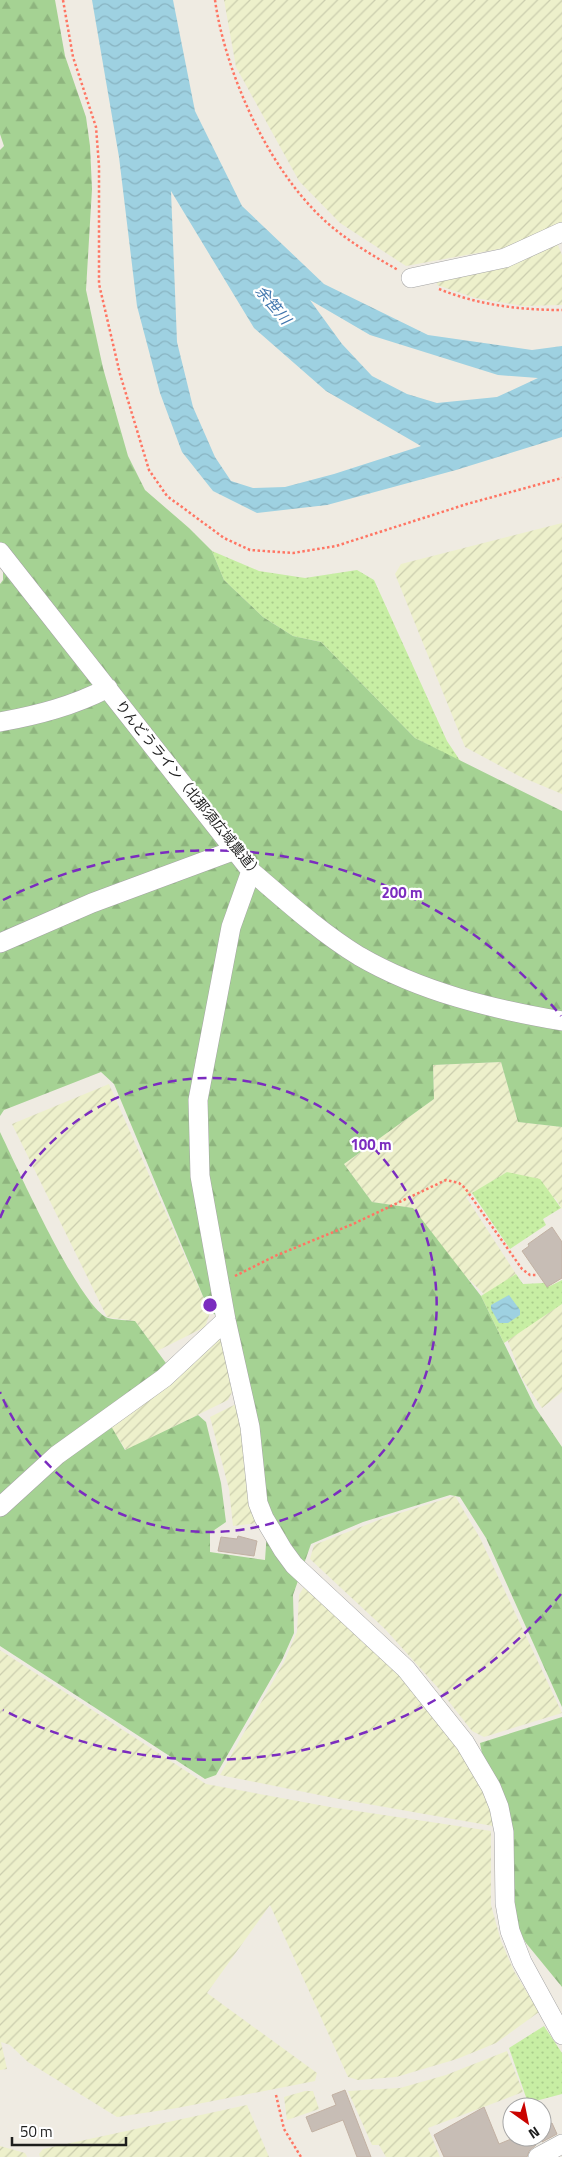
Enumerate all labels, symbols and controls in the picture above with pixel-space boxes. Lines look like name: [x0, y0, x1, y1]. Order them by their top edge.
water label: 余笹川: [250, 280, 298, 331]
street label: りんどうライン（北那須広域農道）: [111, 695, 268, 882]
text: 200 m: [381, 881, 423, 904]
text: 100 m: [350, 1133, 392, 1156]
centre of rings: [201, 1296, 219, 1314]
north arrow: [502, 2097, 552, 2147]
scale bar: [12, 2114, 126, 2146]
text: 50 m: [20, 2120, 53, 2143]
text: N: [525, 2122, 544, 2145]

